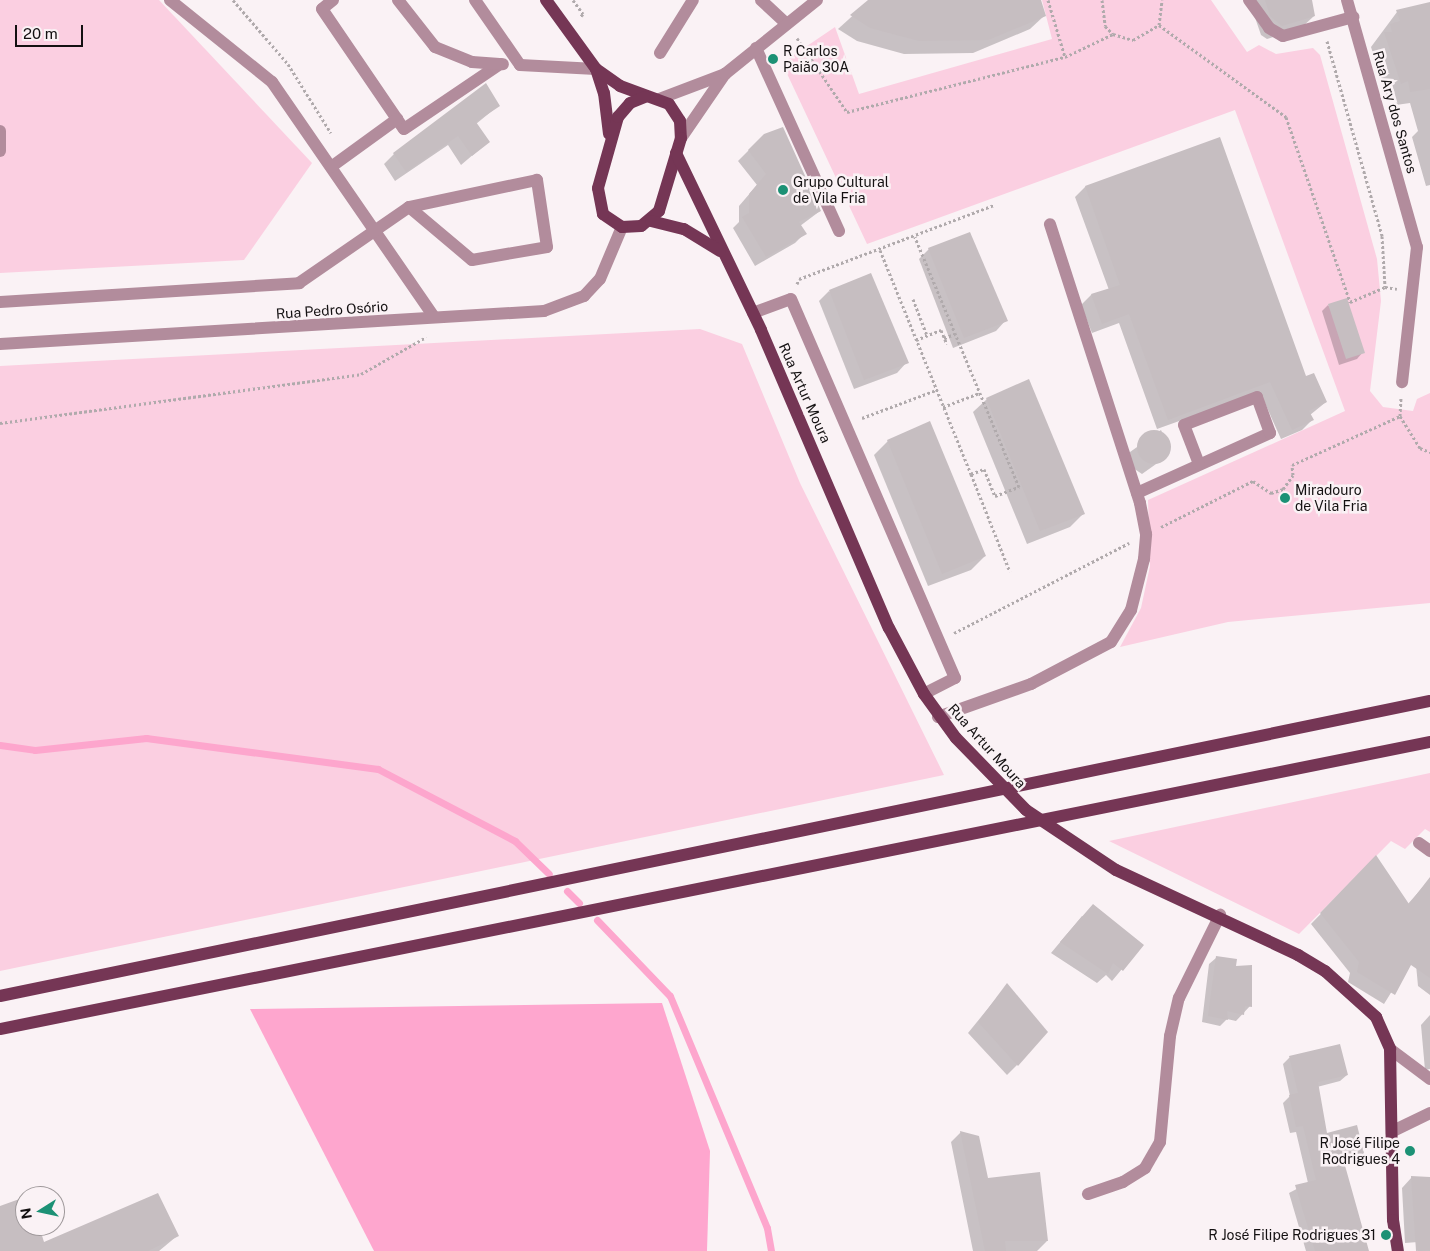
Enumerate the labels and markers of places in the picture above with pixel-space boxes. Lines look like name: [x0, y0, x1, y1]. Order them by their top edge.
place label: R Carlos Paião 30A: [783, 43, 849, 75]
marker: R Carlos Paião 30A: [767, 53, 779, 65]
place label: Grupo Cultural de Vila Fria: [793, 174, 889, 206]
marker: Grupo Cultural de Vila Fria: [777, 184, 789, 196]
place label: Miradouro de Vila Fria: [1295, 482, 1368, 514]
marker: Miradouro de Vila Fria: [1279, 492, 1291, 504]
place label: R José Filipe Rodrigues 4: [1320, 1135, 1400, 1168]
marker: R José Filipe Rodrigues 4: [1404, 1145, 1416, 1157]
place label: R José Filipe Rodrigues 31: [1208, 1227, 1376, 1243]
marker: R José Filipe Rodrigues 31: [1380, 1229, 1392, 1241]

